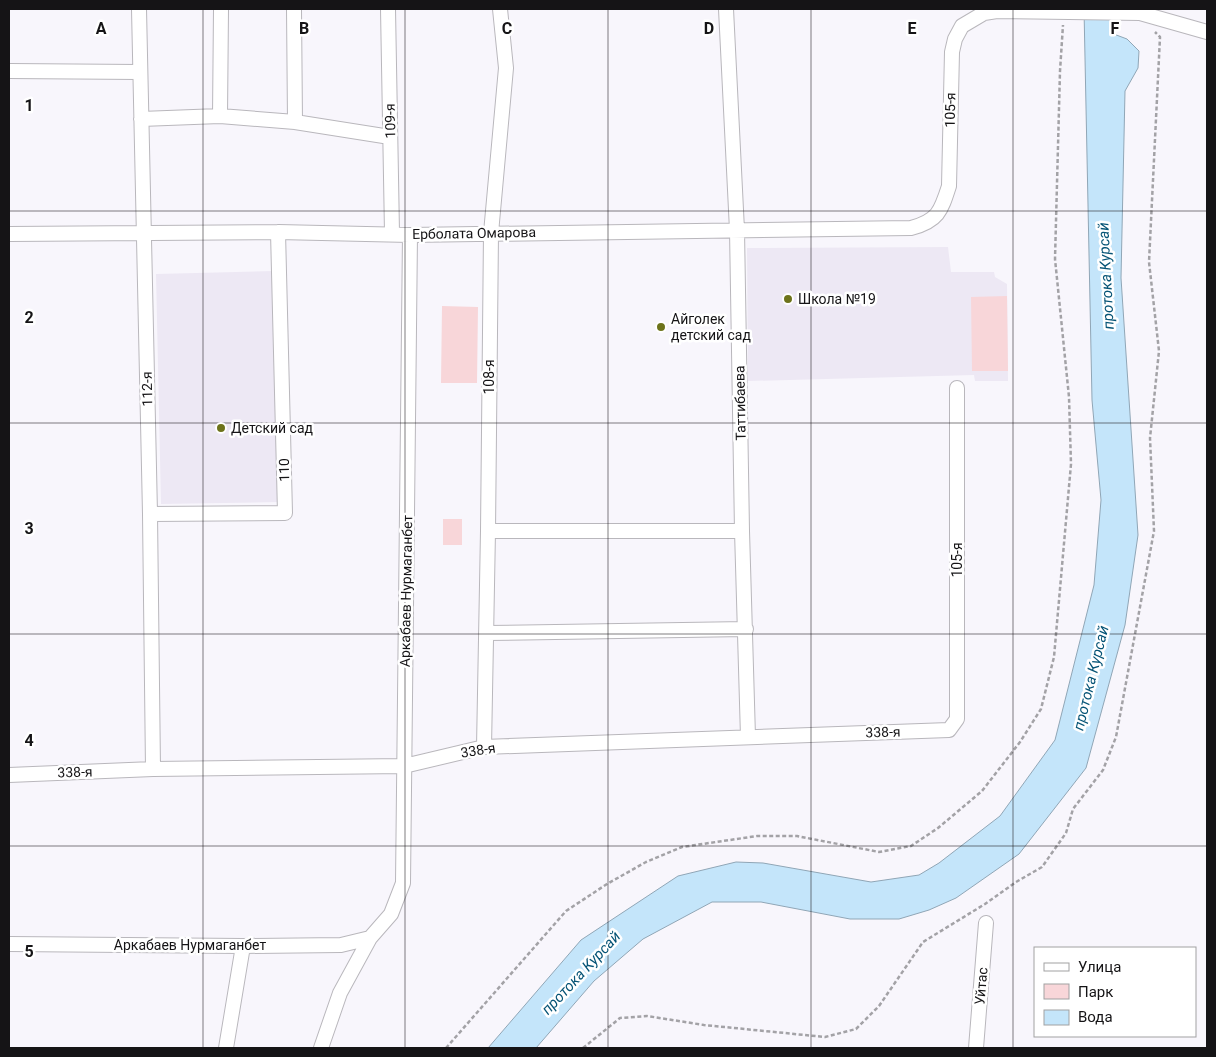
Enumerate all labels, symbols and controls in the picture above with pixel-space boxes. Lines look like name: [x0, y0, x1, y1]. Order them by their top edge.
text: A: [96, 19, 107, 38]
text: B: [299, 19, 309, 38]
text: C: [502, 19, 512, 38]
text: D: [704, 19, 714, 38]
text: E: [908, 19, 917, 38]
text: F: [1111, 19, 1120, 38]
street label: 105-я: [942, 92, 958, 128]
text: 1: [24, 96, 34, 115]
street label: 109-я: [382, 103, 398, 139]
water label: протока Курсай: [1094, 222, 1118, 330]
street label: Ерболата Омарова: [412, 224, 536, 242]
place label: Школа №19: [798, 291, 876, 307]
marker: Школа №19: [782, 293, 794, 305]
text: 2: [24, 308, 34, 327]
place label: Айголек детский сад: [671, 311, 751, 343]
marker: Айголек детский сад: [655, 321, 667, 333]
street label: 108-я: [481, 359, 497, 395]
street label: Таттибаева: [731, 365, 749, 441]
street label: 112-я: [139, 371, 155, 407]
place label: Детский сад: [231, 420, 314, 436]
marker: Детский сад: [215, 422, 227, 434]
street label: 110: [276, 458, 292, 482]
street label: Аркабаев Нурмаганбет: [397, 514, 415, 667]
text: 3: [24, 519, 34, 538]
street label: 105-я: [949, 542, 965, 578]
water label: протока Курсай: [1069, 624, 1113, 732]
street label: 338-я: [865, 723, 901, 741]
text: 4: [24, 731, 34, 750]
street label: 338-я: [459, 739, 497, 761]
street label: 338-я: [57, 763, 93, 781]
water label: протока Курсай: [538, 928, 624, 1018]
street label: Аркабаев Нурмаганбет: [114, 937, 266, 953]
text: 5: [24, 942, 34, 961]
legend: [1034, 947, 1196, 1037]
text: Улица: [1078, 958, 1121, 976]
street label: Уйтас: [971, 966, 991, 1006]
text: Парк: [1078, 983, 1113, 1001]
text: Вода: [1078, 1008, 1113, 1026]

